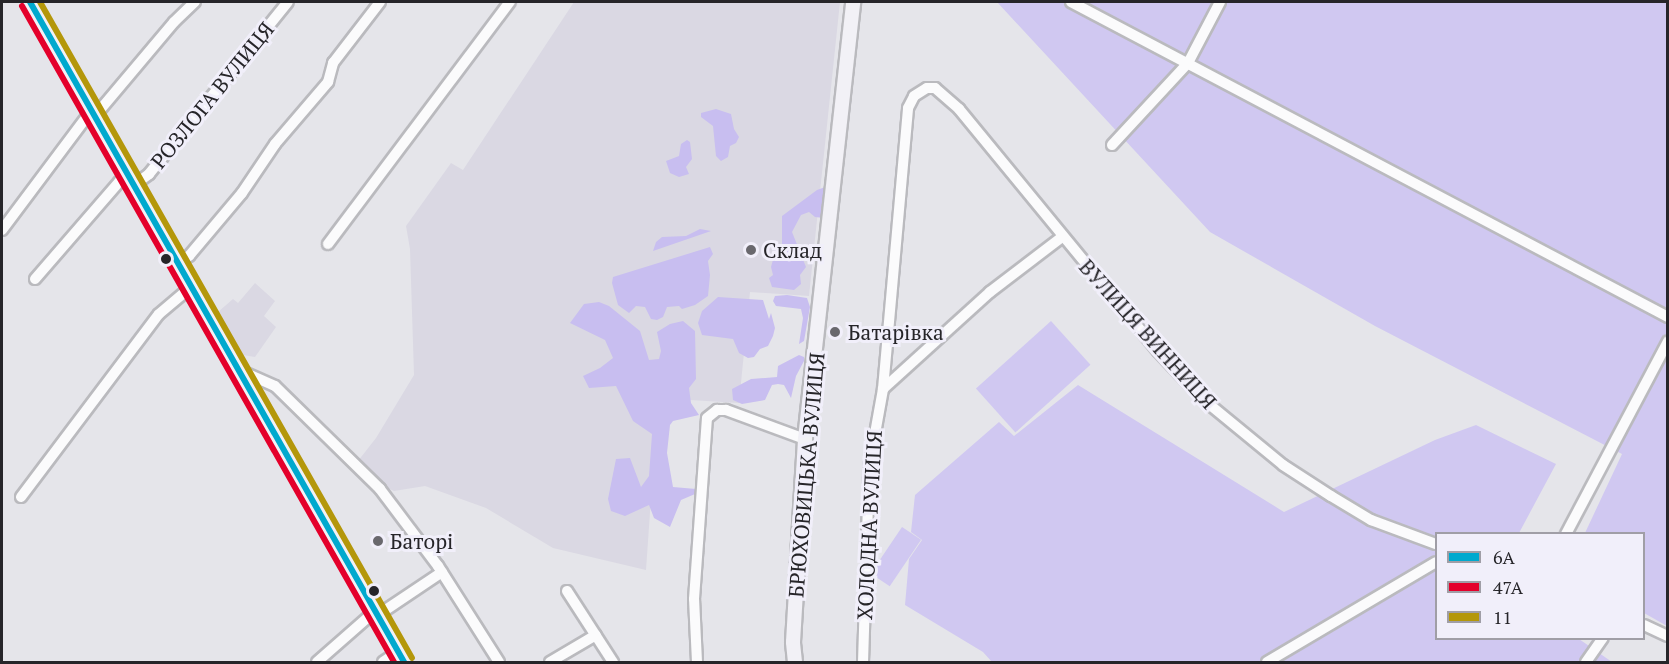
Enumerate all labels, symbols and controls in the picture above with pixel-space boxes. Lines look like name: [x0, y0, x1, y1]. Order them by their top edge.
street label: РОЗЛОГА ВУЛИЦЯ: [145, 17, 279, 173]
place label: Склад: [763, 237, 822, 263]
marker: Склад: [744, 243, 758, 257]
unlabelled marker: [160, 253, 172, 265]
street label: ВУЛИЦЯ ВИННИЦЯ: [1074, 254, 1222, 414]
place label: Батарівка: [848, 319, 943, 345]
marker: Батарівка: [826, 323, 844, 341]
street label: БРЮХОВИЦЬКА ВУЛИЦЯ: [783, 351, 829, 599]
street label: ХОЛОДНА ВУЛИЦЯ: [851, 429, 887, 621]
place label: Баторі: [390, 528, 453, 554]
legend: [1435, 532, 1645, 640]
marker: Баторі: [371, 534, 385, 548]
text: 6А: [1493, 545, 1515, 569]
text: 47А: [1493, 575, 1523, 599]
unlabelled marker: [368, 585, 380, 597]
text: 11: [1493, 605, 1512, 629]

